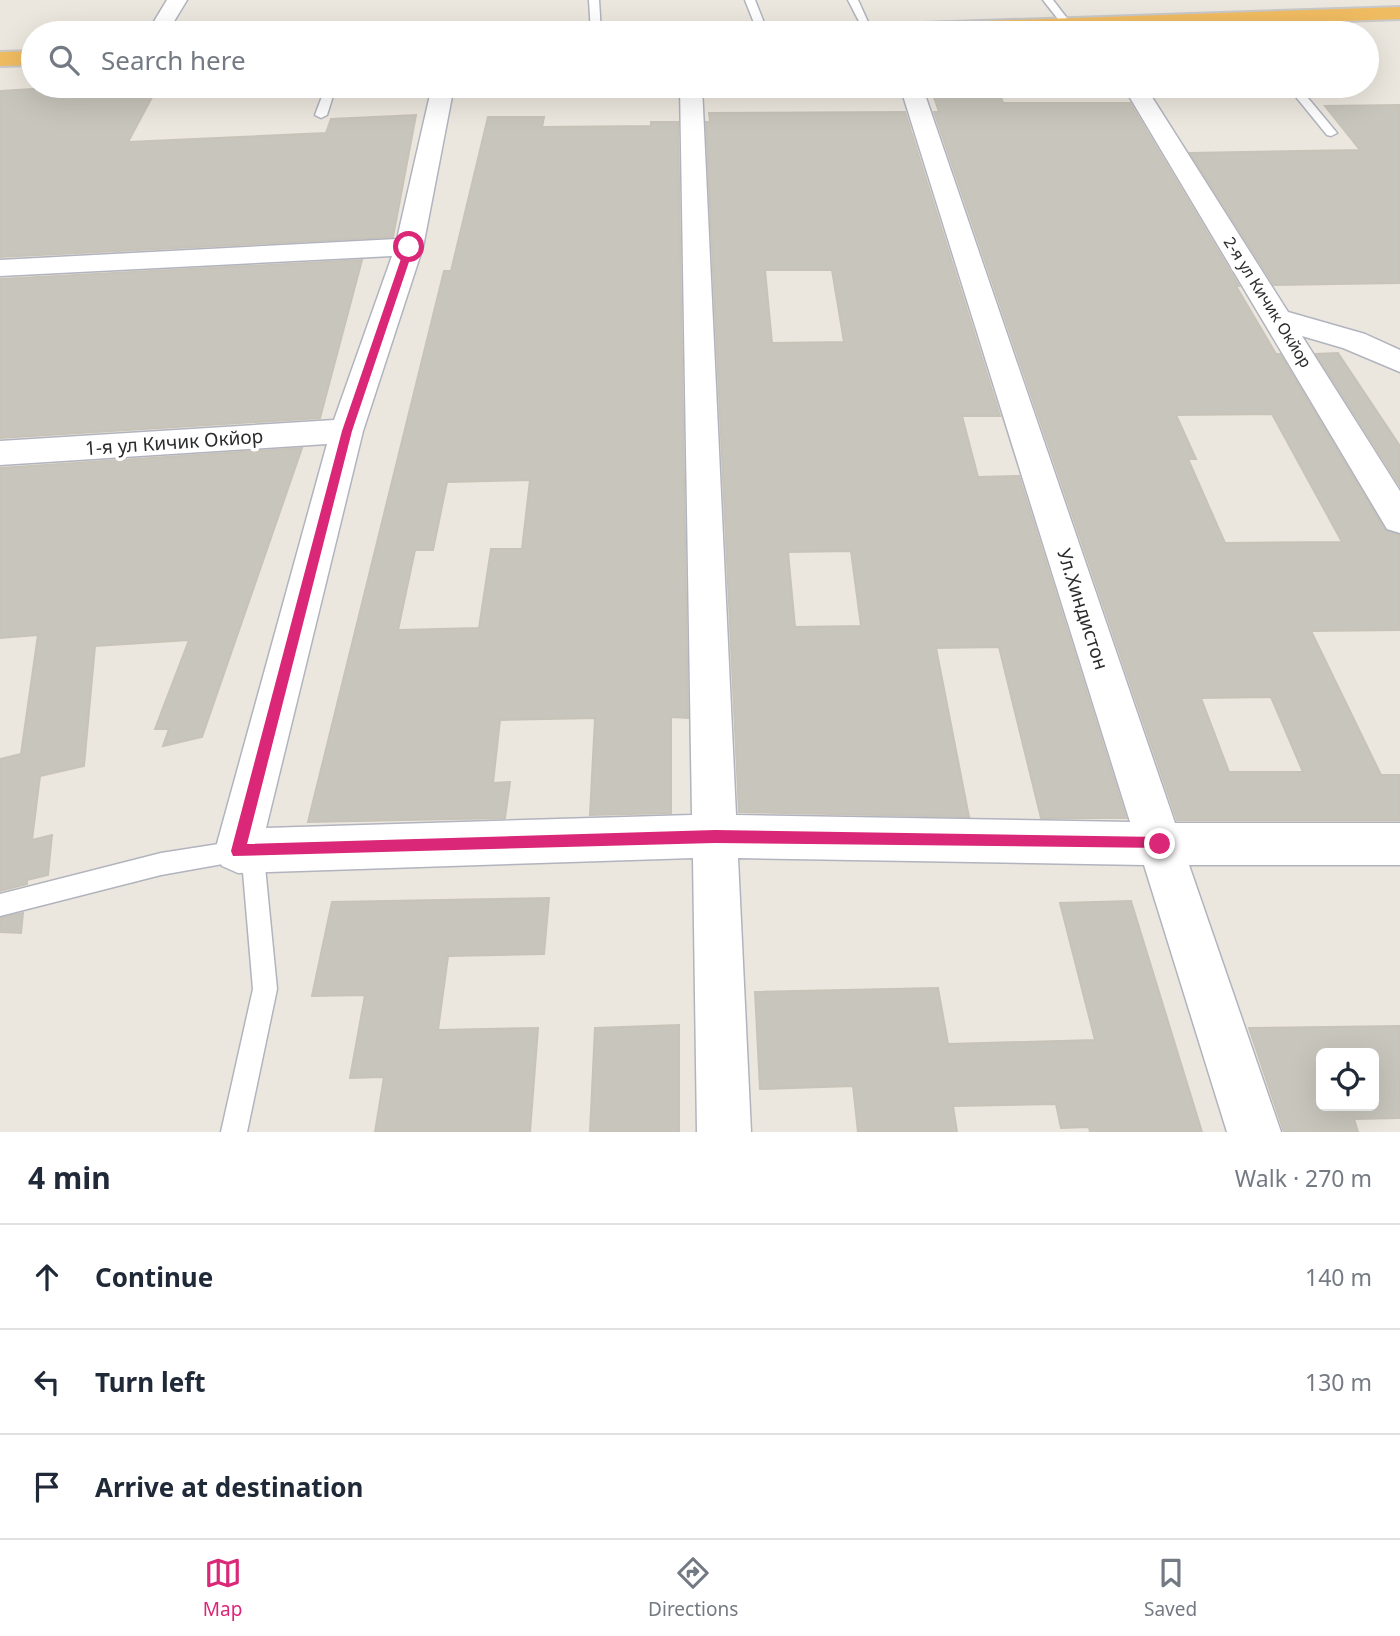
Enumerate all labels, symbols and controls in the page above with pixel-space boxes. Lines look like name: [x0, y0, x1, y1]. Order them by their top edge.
search box: [21, 21, 1379, 98]
icon: search: [45, 41, 83, 79]
text: Search here: [101, 42, 246, 78]
route start: [393, 231, 424, 262]
street label: 2-я ул Кичик Окйор: [1219, 232, 1317, 372]
street label: 1-я ул Кичик Окйор: [84, 423, 264, 461]
street label: Ул.Хиндистон: [1051, 545, 1115, 673]
route end: [1144, 828, 1175, 859]
map controls: [1316, 1048, 1379, 1111]
button: locate: [1316, 1048, 1379, 1111]
text: 4 min: [28, 1157, 111, 1198]
text: Walk · 270 m: [1235, 1162, 1372, 1194]
icon: ahead: [28, 1258, 66, 1296]
text: Continue: [95, 1259, 213, 1295]
text: 140 m: [1305, 1261, 1372, 1293]
icon: left: [28, 1363, 66, 1401]
text: Turn left: [95, 1364, 206, 1400]
text: 130 m: [1305, 1366, 1372, 1398]
icon: arrive: [28, 1468, 66, 1506]
text: Arrive at destination: [95, 1469, 364, 1505]
tab: Map: [203, 1554, 242, 1622]
tab: Directions: [648, 1554, 738, 1622]
tab: Saved: [1144, 1554, 1197, 1622]

